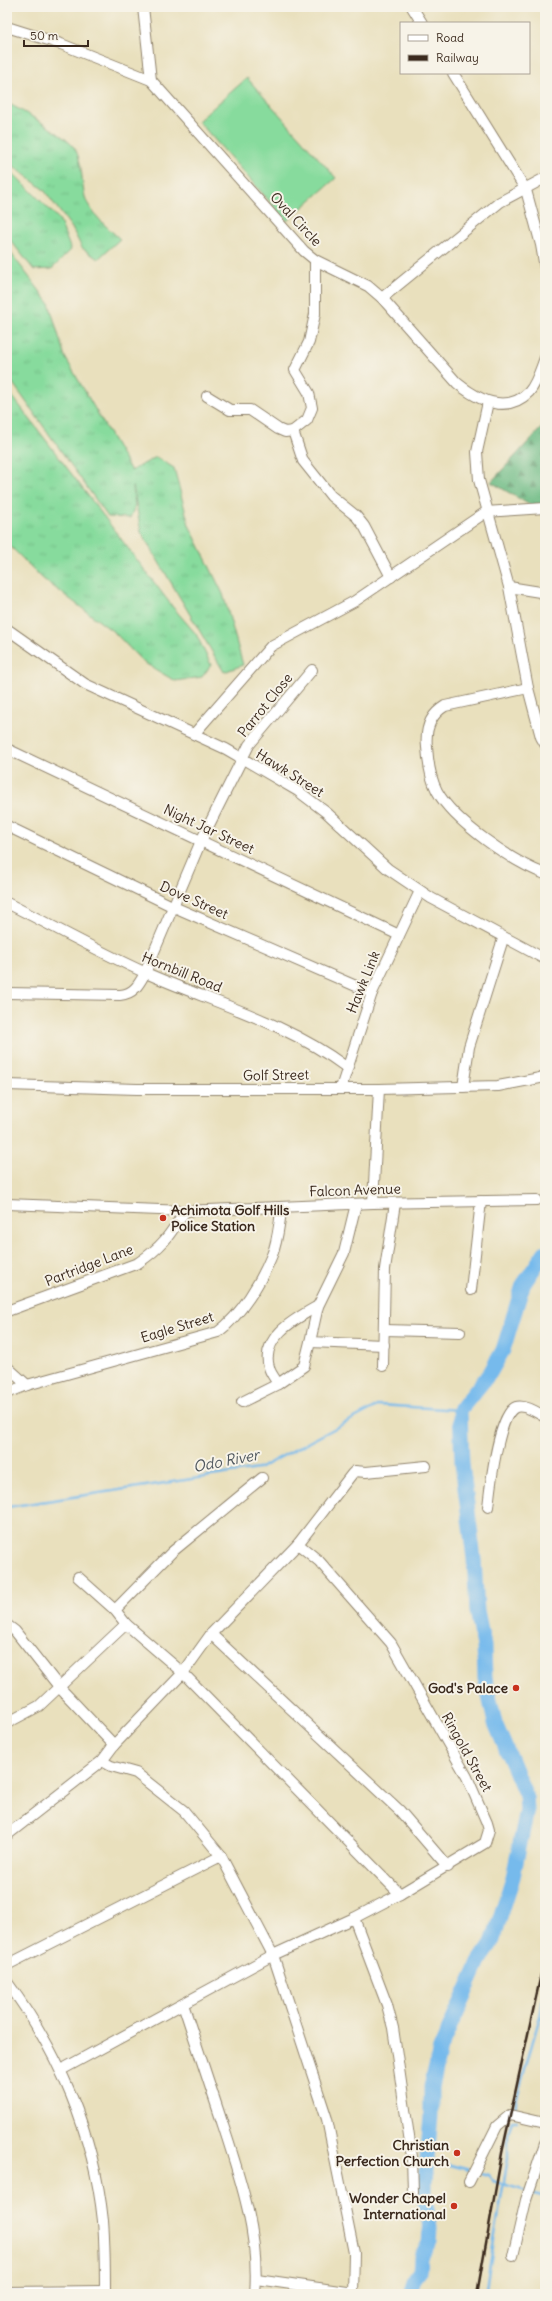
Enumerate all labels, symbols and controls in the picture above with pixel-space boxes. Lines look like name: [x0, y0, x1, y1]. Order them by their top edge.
scale bar: [24, 22, 88, 48]
legend: [400, 22, 530, 74]
text: 50 m: [30, 28, 59, 43]
text: Road: [436, 30, 464, 45]
text: Railway: [436, 50, 479, 65]
street label: Oval Circle: [266, 188, 326, 250]
street label: Parrot Close: [234, 669, 296, 741]
street label: Hawk Street: [253, 745, 328, 801]
street label: Night Jar Street: [161, 800, 257, 858]
street label: Dove Street: [157, 877, 231, 923]
street label: Hornbill Road: [139, 948, 225, 996]
street label: Hawk Link: [342, 948, 384, 1016]
street label: Golf Street: [243, 1065, 310, 1085]
street label: Falcon Avenue: [309, 1179, 401, 1201]
place label: Achimota Golf Hills Police Station: [171, 1201, 290, 1235]
marker: Achimota Golf Hills Police Station: [158, 1213, 168, 1223]
street label: Partridge Lane: [42, 1240, 136, 1290]
street label: Eagle Street: [138, 1307, 216, 1347]
water label: Odo River: [191, 1444, 262, 1476]
place label: God's Palace: [428, 1679, 508, 1697]
marker: God's Palace: [511, 1683, 521, 1693]
street label: Ringold Street: [438, 1709, 496, 1795]
place label: Christian Perfection Church: [336, 2136, 449, 2170]
marker: Christian Perfection Church: [452, 2148, 462, 2158]
place label: Wonder Chapel International: [349, 2189, 446, 2223]
marker: Wonder Chapel International: [449, 2201, 459, 2211]

